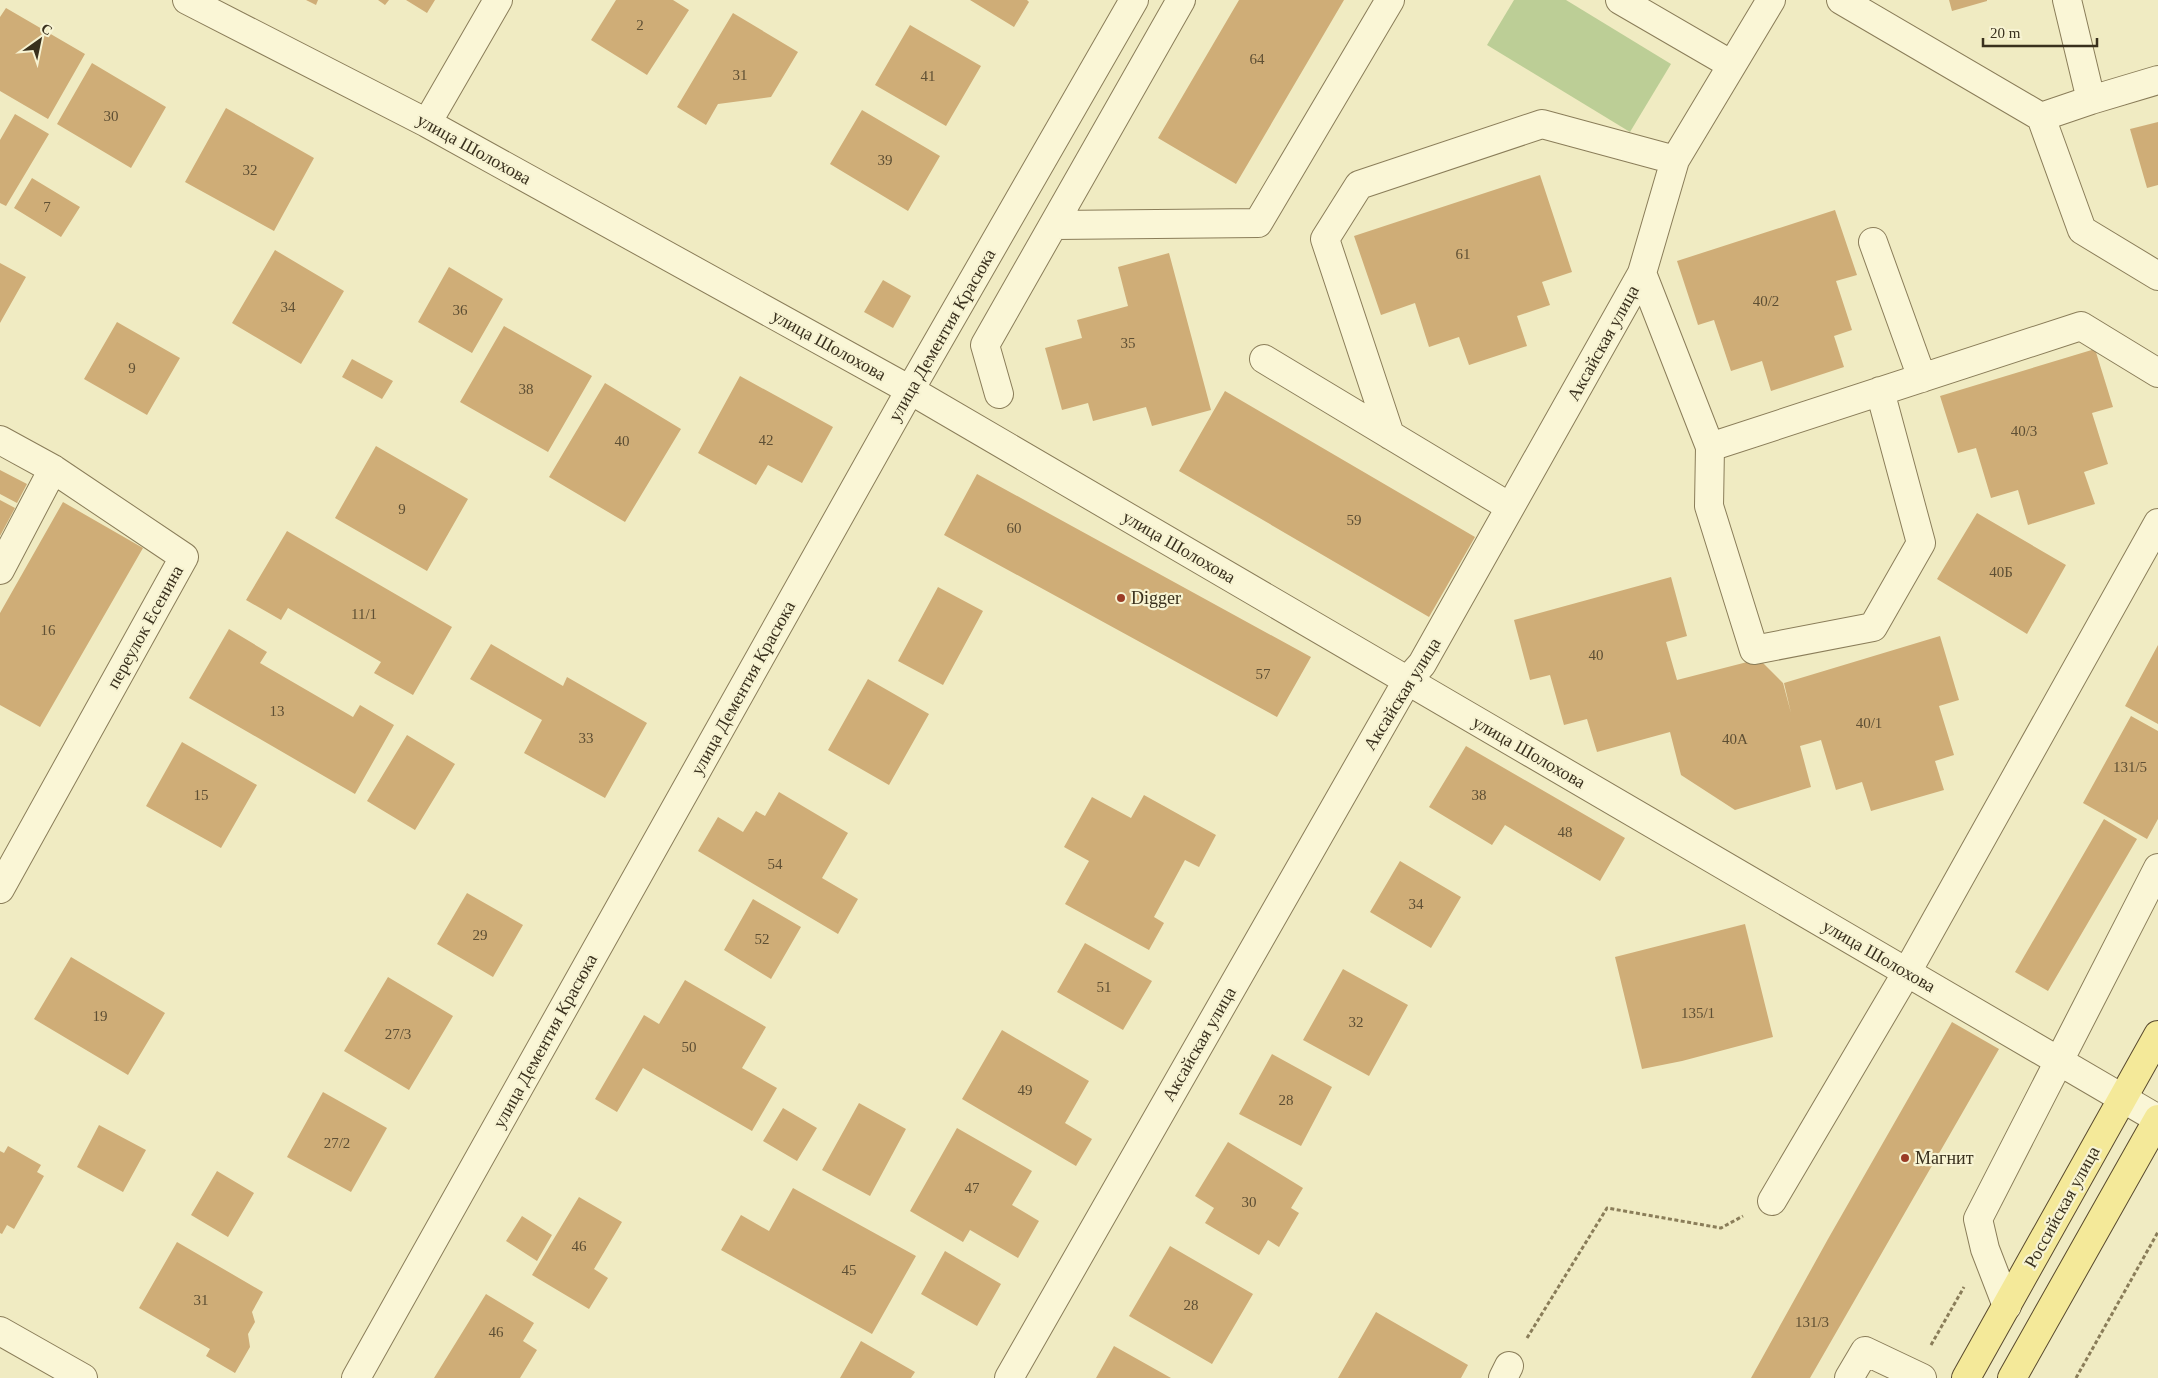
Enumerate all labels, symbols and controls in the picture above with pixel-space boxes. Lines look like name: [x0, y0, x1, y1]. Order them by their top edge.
north arrow: [15, 15, 65, 65]
scale bar: [1983, 15, 2097, 47]
house number: 2: [636, 17, 644, 33]
text: С: [38, 20, 55, 39]
text: 20 m: [1990, 25, 2021, 41]
house number: 64: [1250, 51, 1265, 67]
house number: 31: [733, 67, 748, 83]
house number: 41: [921, 68, 936, 84]
house number: 30: [104, 108, 119, 124]
street label: улица Шолохова: [414, 109, 534, 189]
house number: 39: [878, 152, 893, 168]
house number: 32: [243, 162, 258, 178]
house number: 7: [43, 199, 51, 215]
street label: улица Дементия Красюка: [884, 245, 1000, 425]
house number: 61: [1456, 246, 1471, 262]
street label: Аксайская улица: [1563, 282, 1643, 404]
house number: 40/2: [1753, 293, 1779, 309]
house number: 34: [281, 299, 296, 315]
house number: 36: [453, 302, 468, 318]
street label: улица Шолохова: [769, 305, 889, 385]
house number: 35: [1121, 335, 1136, 351]
house number: 9: [128, 360, 136, 376]
house number: 38: [519, 381, 534, 397]
house number: 40/3: [2011, 423, 2037, 439]
house number: 42: [759, 432, 774, 448]
house number: 40: [615, 433, 630, 449]
house number: 9: [398, 501, 406, 517]
street label: улица Шолохова: [1119, 507, 1239, 587]
house number: 59: [1347, 512, 1362, 528]
house number: 60: [1007, 520, 1022, 536]
street label: переулок Есенина: [103, 562, 187, 692]
house number: 40Б: [1989, 564, 2013, 580]
place label: Digger: [1131, 588, 1181, 608]
marker: Digger: [1115, 592, 1127, 604]
street label: улица Дементия Красюка: [687, 598, 799, 778]
house number: 11/1: [351, 606, 377, 622]
house number: 16: [41, 622, 56, 638]
street label: Аксайская улица: [1359, 634, 1445, 754]
house number: 40: [1589, 647, 1604, 663]
house number: 57: [1256, 666, 1271, 682]
house number: 13: [270, 703, 285, 719]
street label: улица Шолохова: [1469, 712, 1589, 792]
house number: 40/1: [1856, 715, 1882, 731]
house number: 33: [579, 730, 594, 746]
house number: 40А: [1722, 731, 1748, 747]
house number: 131/5: [2113, 759, 2147, 775]
house number: 15: [194, 787, 209, 803]
house number: 38: [1472, 787, 1487, 803]
house number: 48: [1558, 824, 1573, 840]
house number: 54: [768, 856, 783, 872]
house number: 34: [1409, 896, 1424, 912]
street label: улица Шолохова: [1819, 916, 1939, 996]
house number: 29: [473, 927, 488, 943]
house number: 52: [755, 931, 770, 947]
street label: улица Дементия Красюка: [489, 951, 601, 1131]
house number: 51: [1097, 979, 1112, 995]
street label: Аксайская улица: [1158, 983, 1240, 1105]
house number: 135/1: [1681, 1005, 1715, 1021]
house number: 19: [93, 1008, 108, 1024]
house number: 32: [1349, 1014, 1364, 1030]
house number: 27/3: [385, 1026, 411, 1042]
house number: 50: [682, 1039, 697, 1055]
house number: 49: [1018, 1082, 1033, 1098]
house number: 28: [1279, 1092, 1294, 1108]
house number: 27/2: [324, 1135, 350, 1151]
street label: Российская улица: [2020, 1143, 2104, 1271]
place label: Магнит: [1915, 1148, 1974, 1168]
marker: Магнит: [1899, 1152, 1911, 1164]
house number: 47: [965, 1180, 980, 1196]
house number: 30: [1242, 1194, 1257, 1210]
house number: 46: [572, 1238, 587, 1254]
house number: 45: [842, 1262, 857, 1278]
house number: 31: [194, 1292, 209, 1308]
house number: 28: [1184, 1297, 1199, 1313]
house number: 131/3: [1795, 1314, 1829, 1330]
house number: 46: [489, 1324, 504, 1340]

